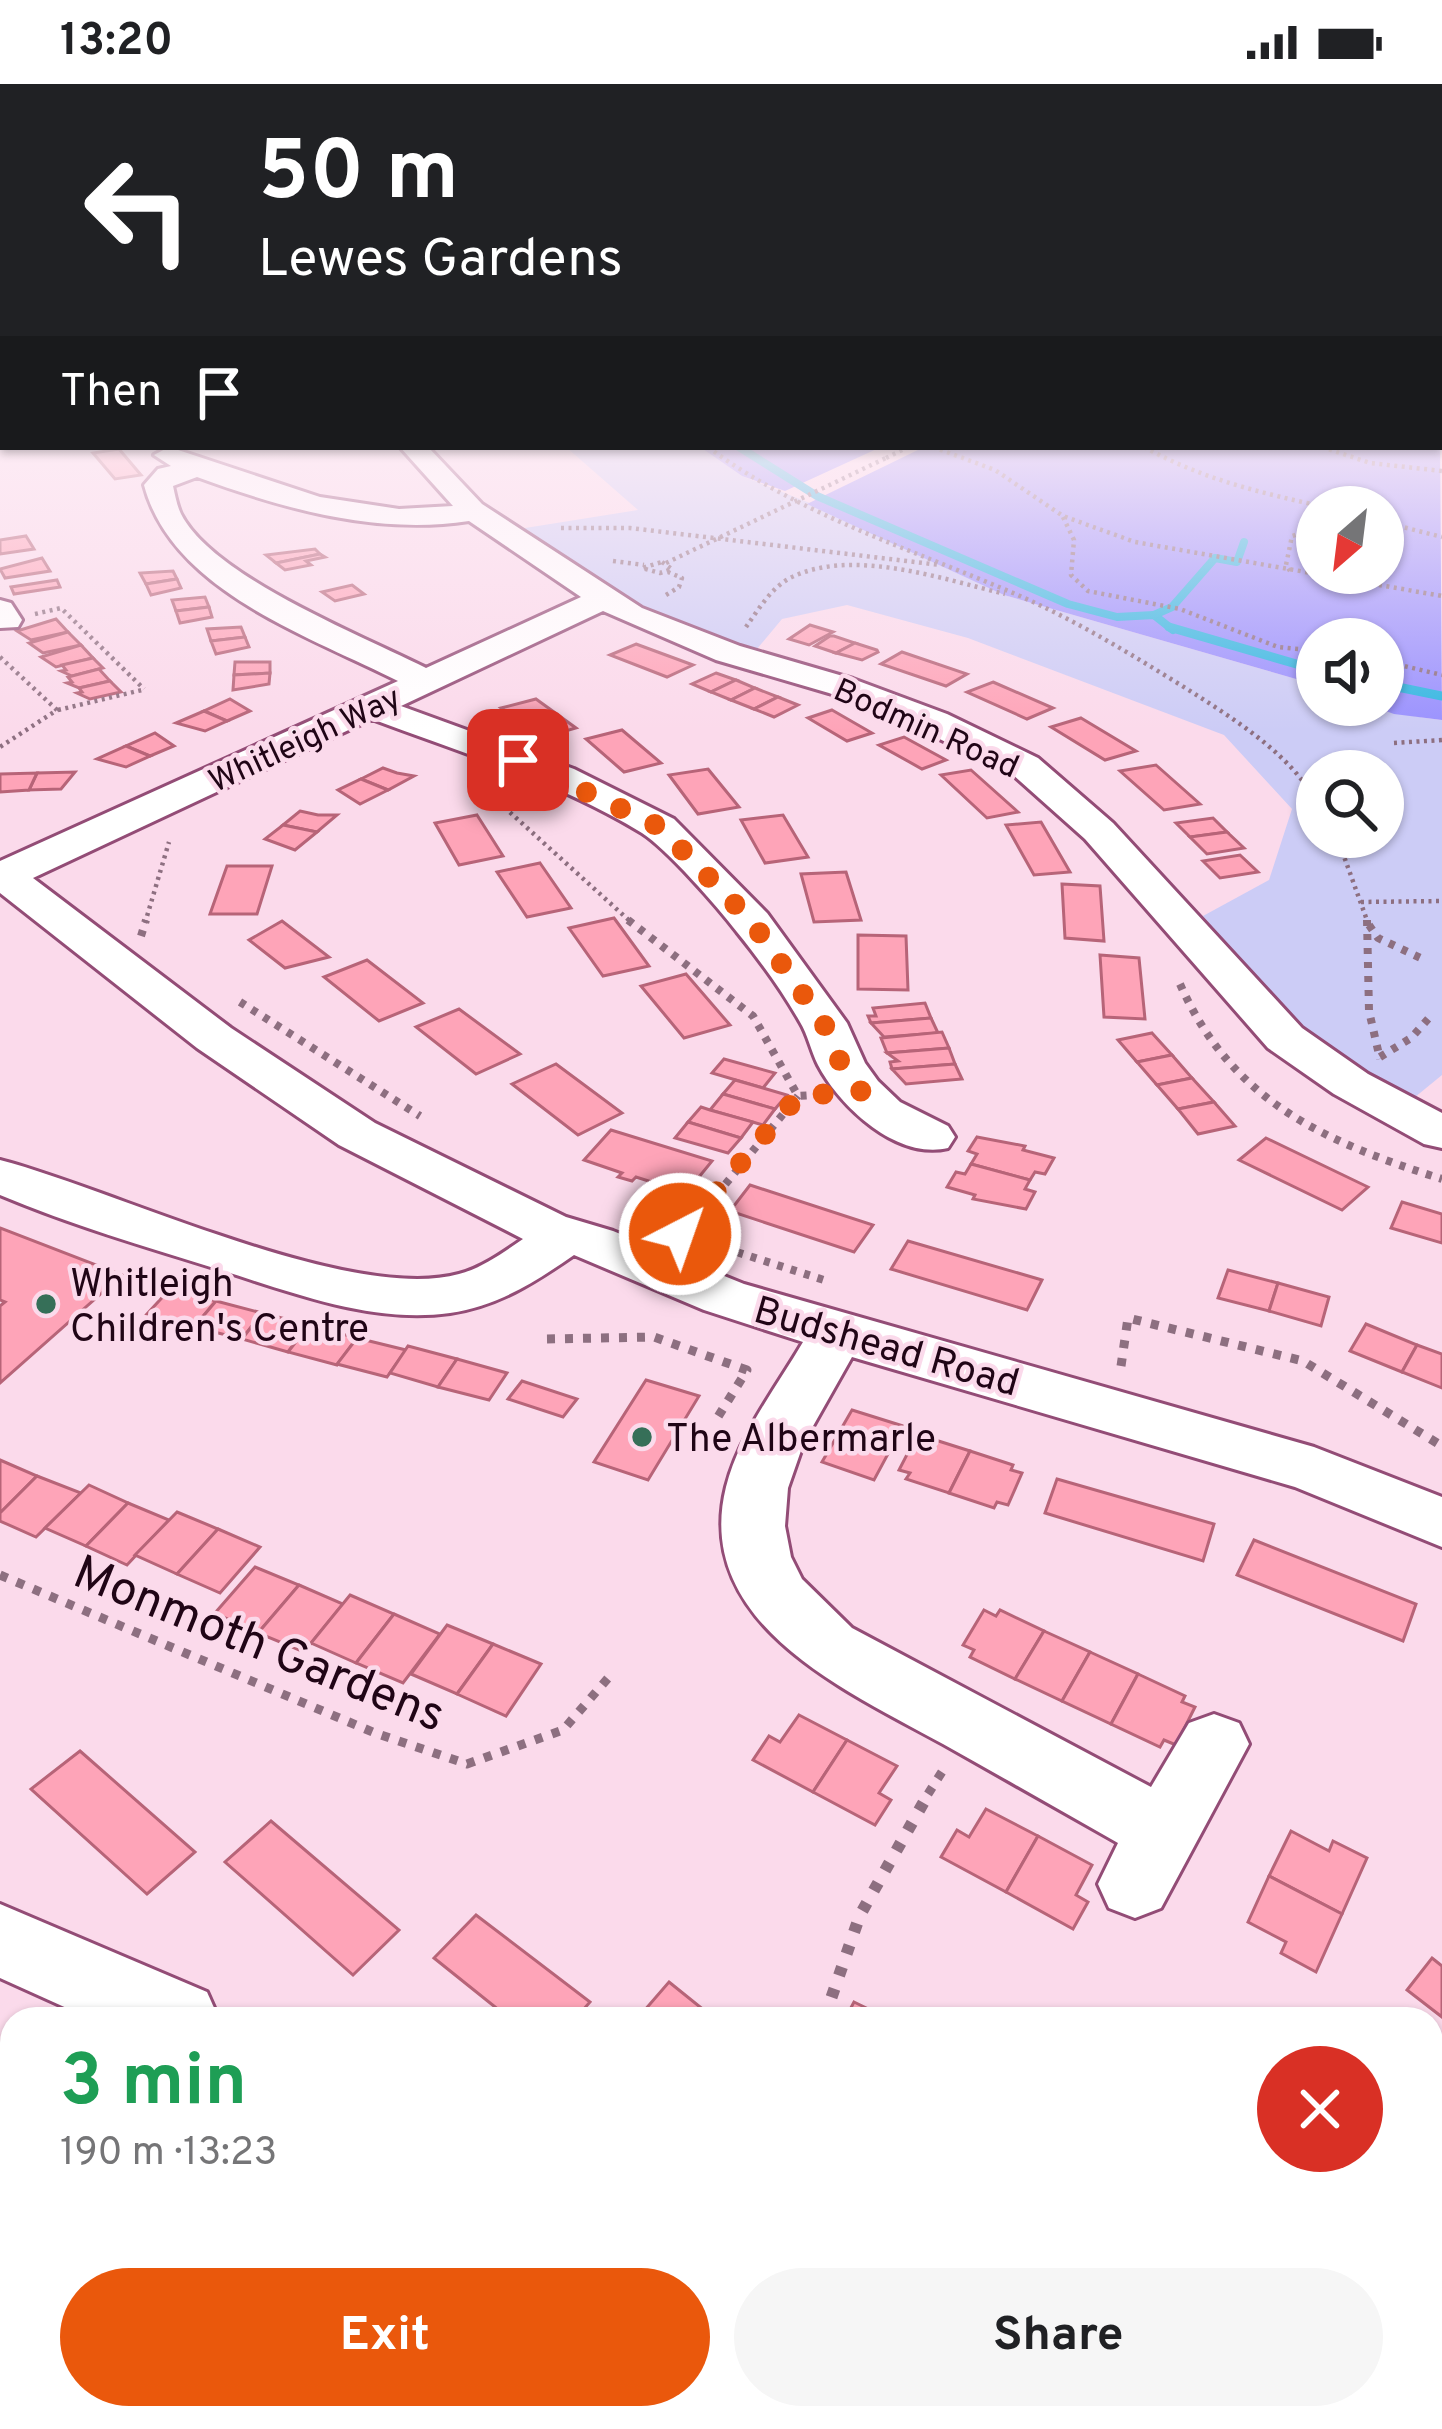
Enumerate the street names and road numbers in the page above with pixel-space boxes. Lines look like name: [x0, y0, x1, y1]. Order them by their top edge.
street label: Bodmin Road: [826, 671, 1025, 790]
street label: Whitleigh Way: [203, 679, 408, 804]
street label: Budshead Road: [748, 1288, 1024, 1411]
street label: Monmoth Gardens: [64, 1545, 453, 1748]

